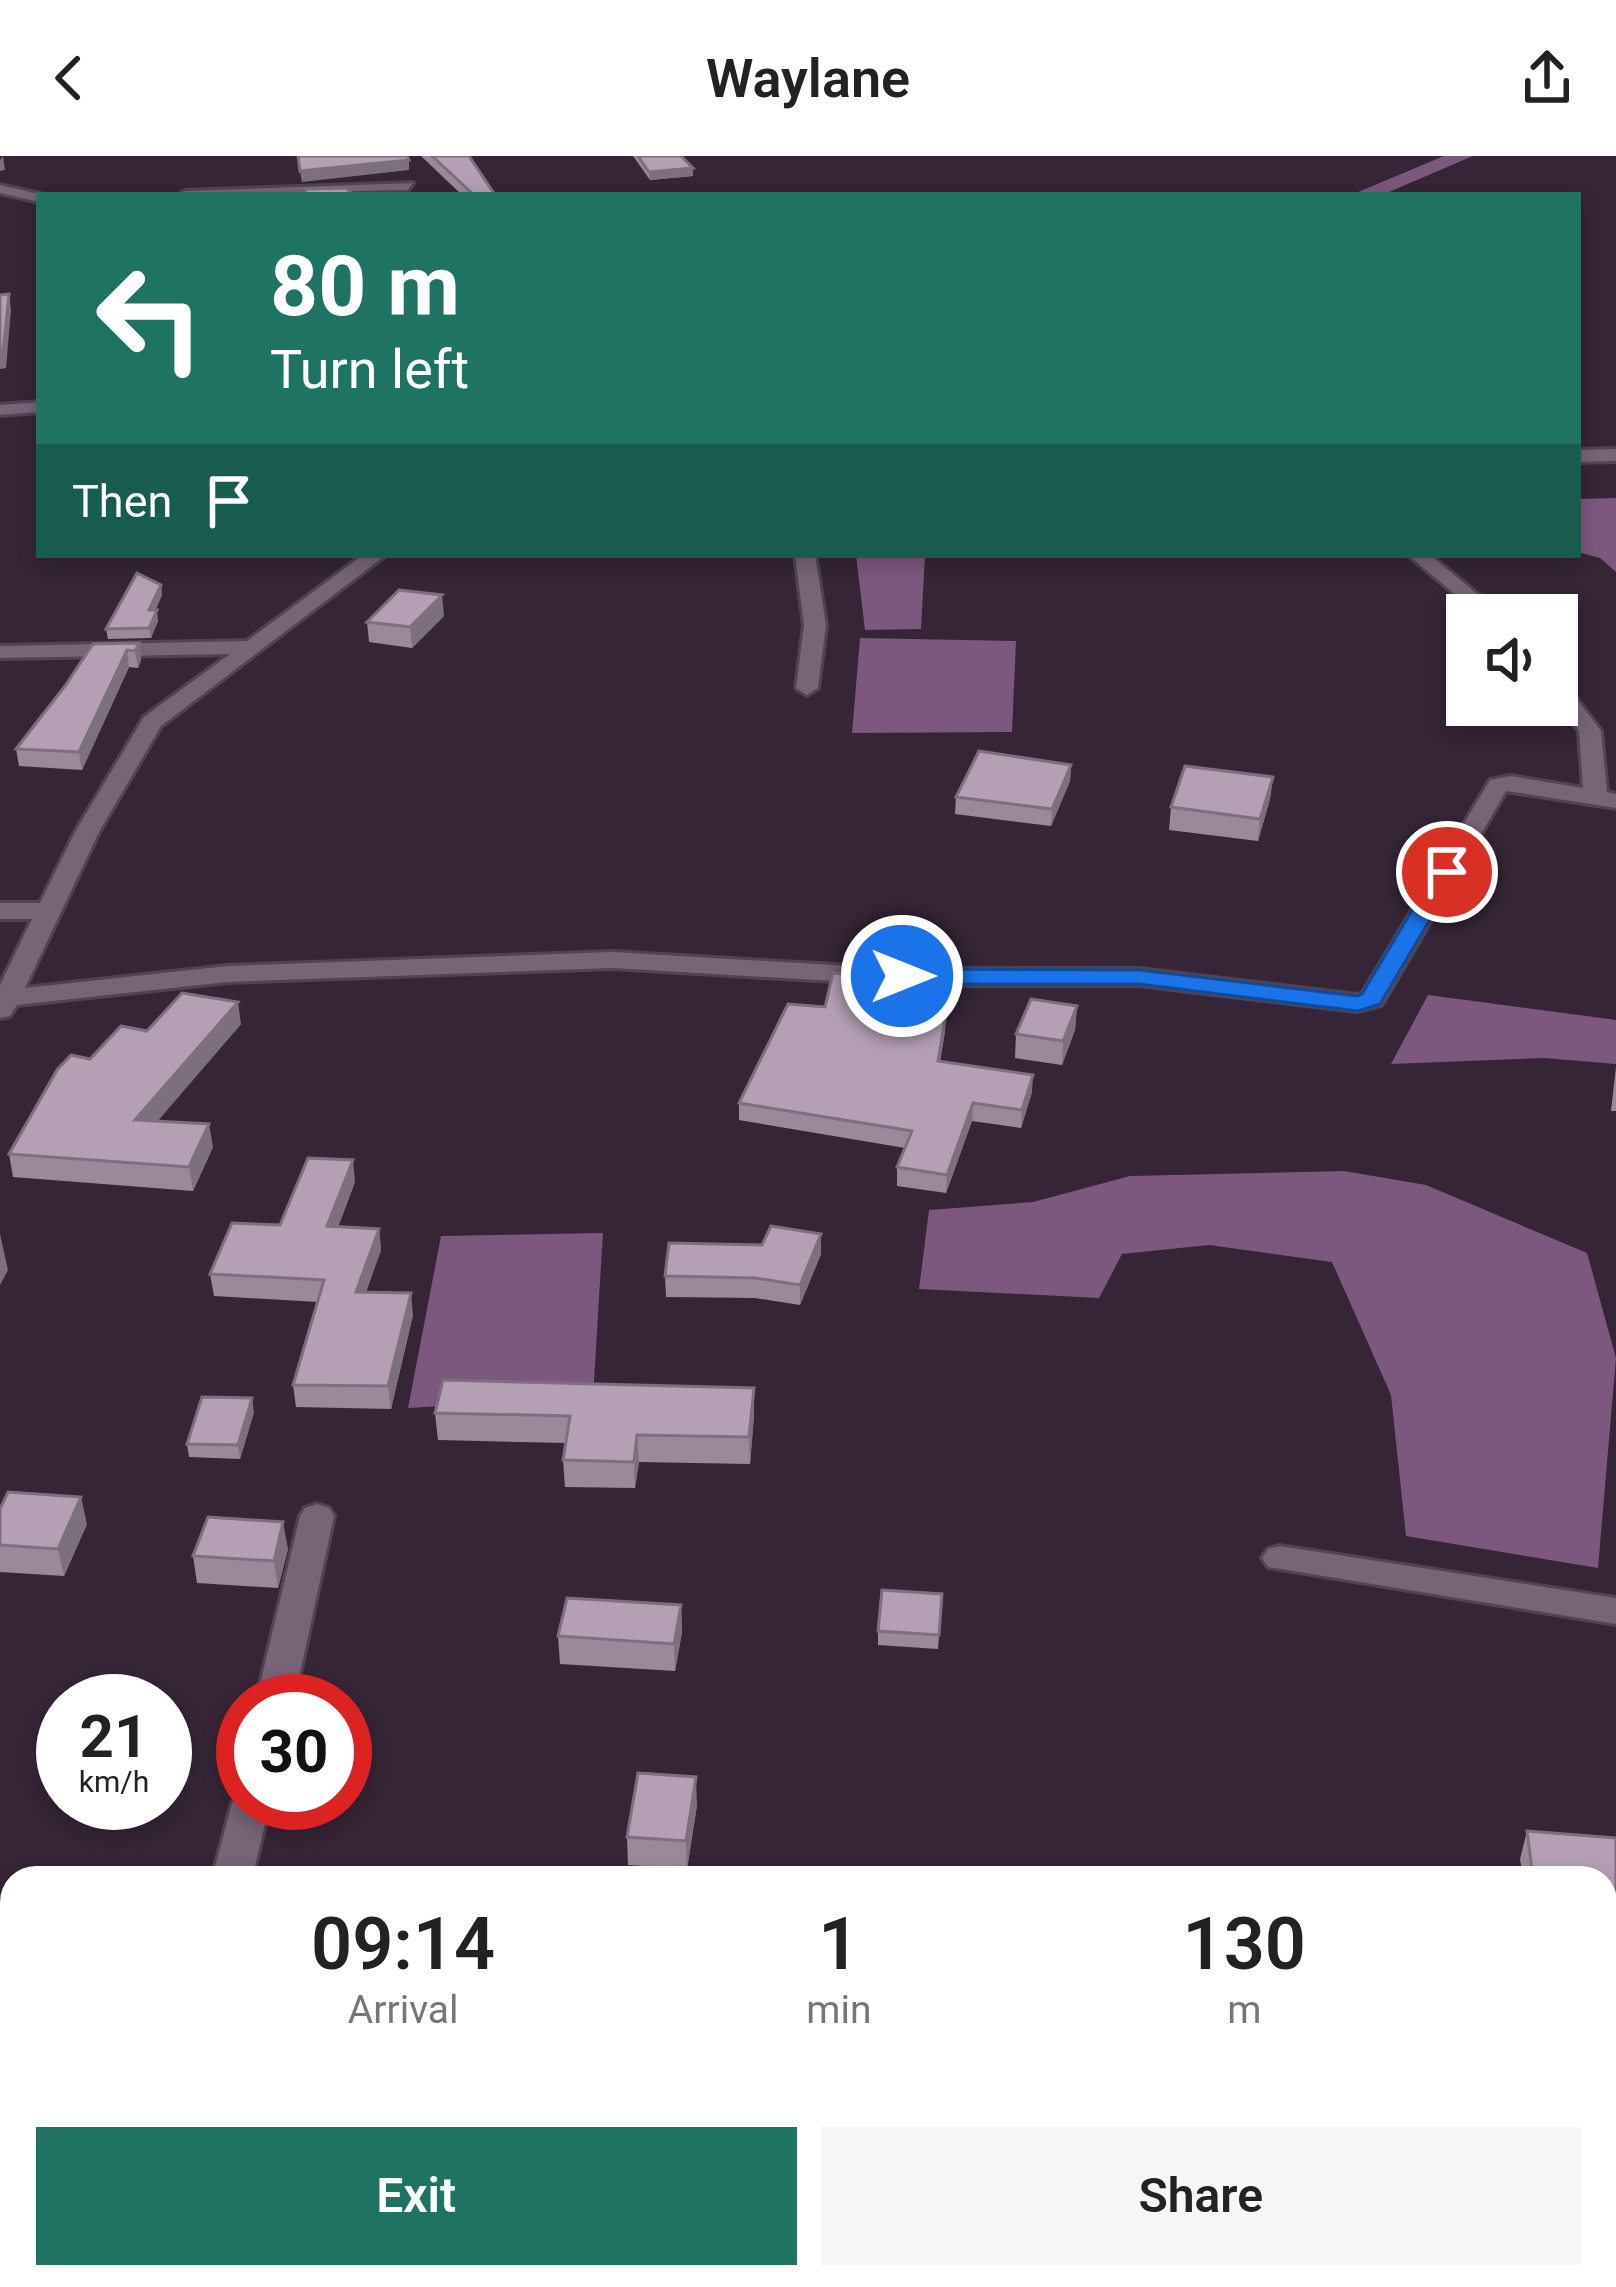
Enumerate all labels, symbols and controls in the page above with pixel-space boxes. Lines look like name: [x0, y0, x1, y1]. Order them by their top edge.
icon: back: [36, 45, 102, 111]
icon: share: [1514, 45, 1580, 111]
text: Waylane: [706, 47, 910, 110]
text: 80 m: [270, 237, 460, 336]
icon: left: [72, 240, 228, 396]
text: Turn left: [270, 338, 469, 401]
icon: arrive: [196, 468, 262, 534]
text: Then: [72, 475, 172, 528]
map controls: [1446, 594, 1578, 726]
button: sound: [1446, 594, 1578, 726]
pin: [1396, 821, 1498, 923]
icon: arrive: [1414, 839, 1480, 905]
position arrow: [839, 913, 965, 1039]
speed limit sign: 30: [216, 1674, 372, 1830]
text: 21: [80, 1701, 148, 1772]
text: km/h: [79, 1764, 149, 1799]
text: 09:14: [311, 1902, 495, 1987]
text: 1: [818, 1902, 859, 1987]
text: 130: [1183, 1902, 1306, 1987]
text: Arrival: [348, 1987, 458, 2033]
text: min: [806, 1987, 871, 2033]
text: m: [1227, 1987, 1261, 2033]
button: Exit: [36, 2127, 797, 2265]
button: Share: [821, 2127, 1581, 2265]

